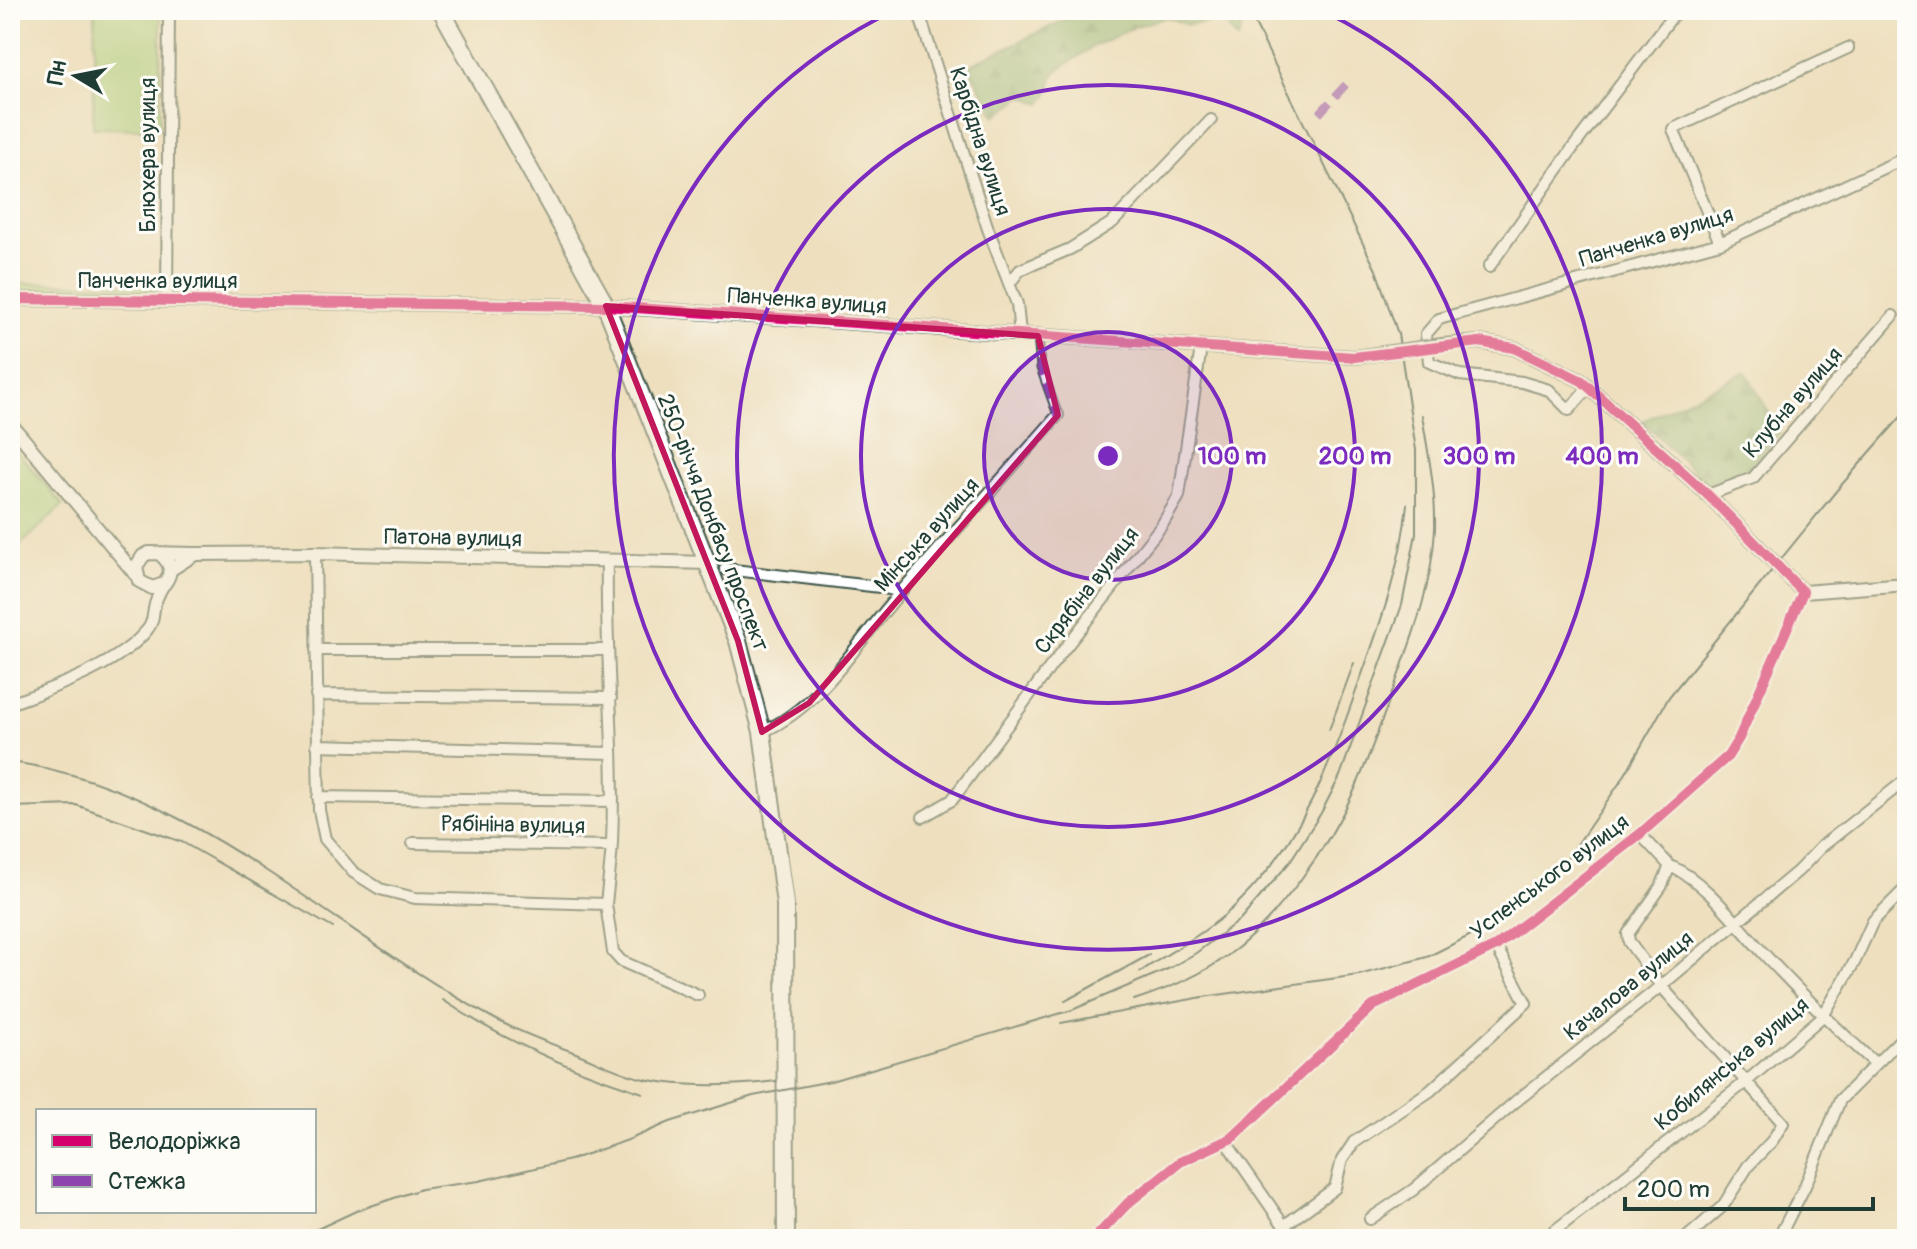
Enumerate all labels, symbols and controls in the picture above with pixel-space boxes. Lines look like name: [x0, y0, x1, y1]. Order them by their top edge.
north arrow: [36, 36, 116, 116]
text: Пн: [41, 58, 73, 87]
street label: Карбідна вулиця: [943, 63, 1017, 219]
street label: Блюхера вулиця: [134, 78, 162, 232]
street label: Панченка вулиця: [1576, 200, 1737, 274]
street label: Панченка вулиця: [78, 267, 238, 295]
street label: Панченка вулиця: [726, 281, 887, 321]
street label: Клубна вулиця: [1737, 341, 1849, 464]
street label: 250-річчя Донбасу проспект: [651, 390, 775, 655]
centre of rings: [1094, 442, 1122, 470]
text: 100 m: [1198, 442, 1266, 471]
text: 200 m: [1319, 442, 1391, 471]
text: 300 m: [1443, 442, 1515, 471]
text: 400 m: [1565, 442, 1639, 471]
street label: Мінська вулиця: [868, 472, 985, 598]
street label: Скрябіна вулиця: [1028, 521, 1145, 660]
street label: Патона вулиця: [384, 523, 522, 553]
street label: Успенського вулиця: [1465, 808, 1635, 946]
street label: Рябініна вулиця: [441, 810, 585, 840]
street label: Качалова вулиця: [1558, 925, 1699, 1047]
street label: Кобилянська вулиця: [1649, 991, 1815, 1137]
legend: [36, 1109, 316, 1213]
text: Велодоріжка: [108, 1127, 241, 1156]
scale bar: [1625, 1161, 1873, 1211]
text: Стежка: [108, 1167, 186, 1196]
text: 200 m: [1637, 1175, 1710, 1204]

